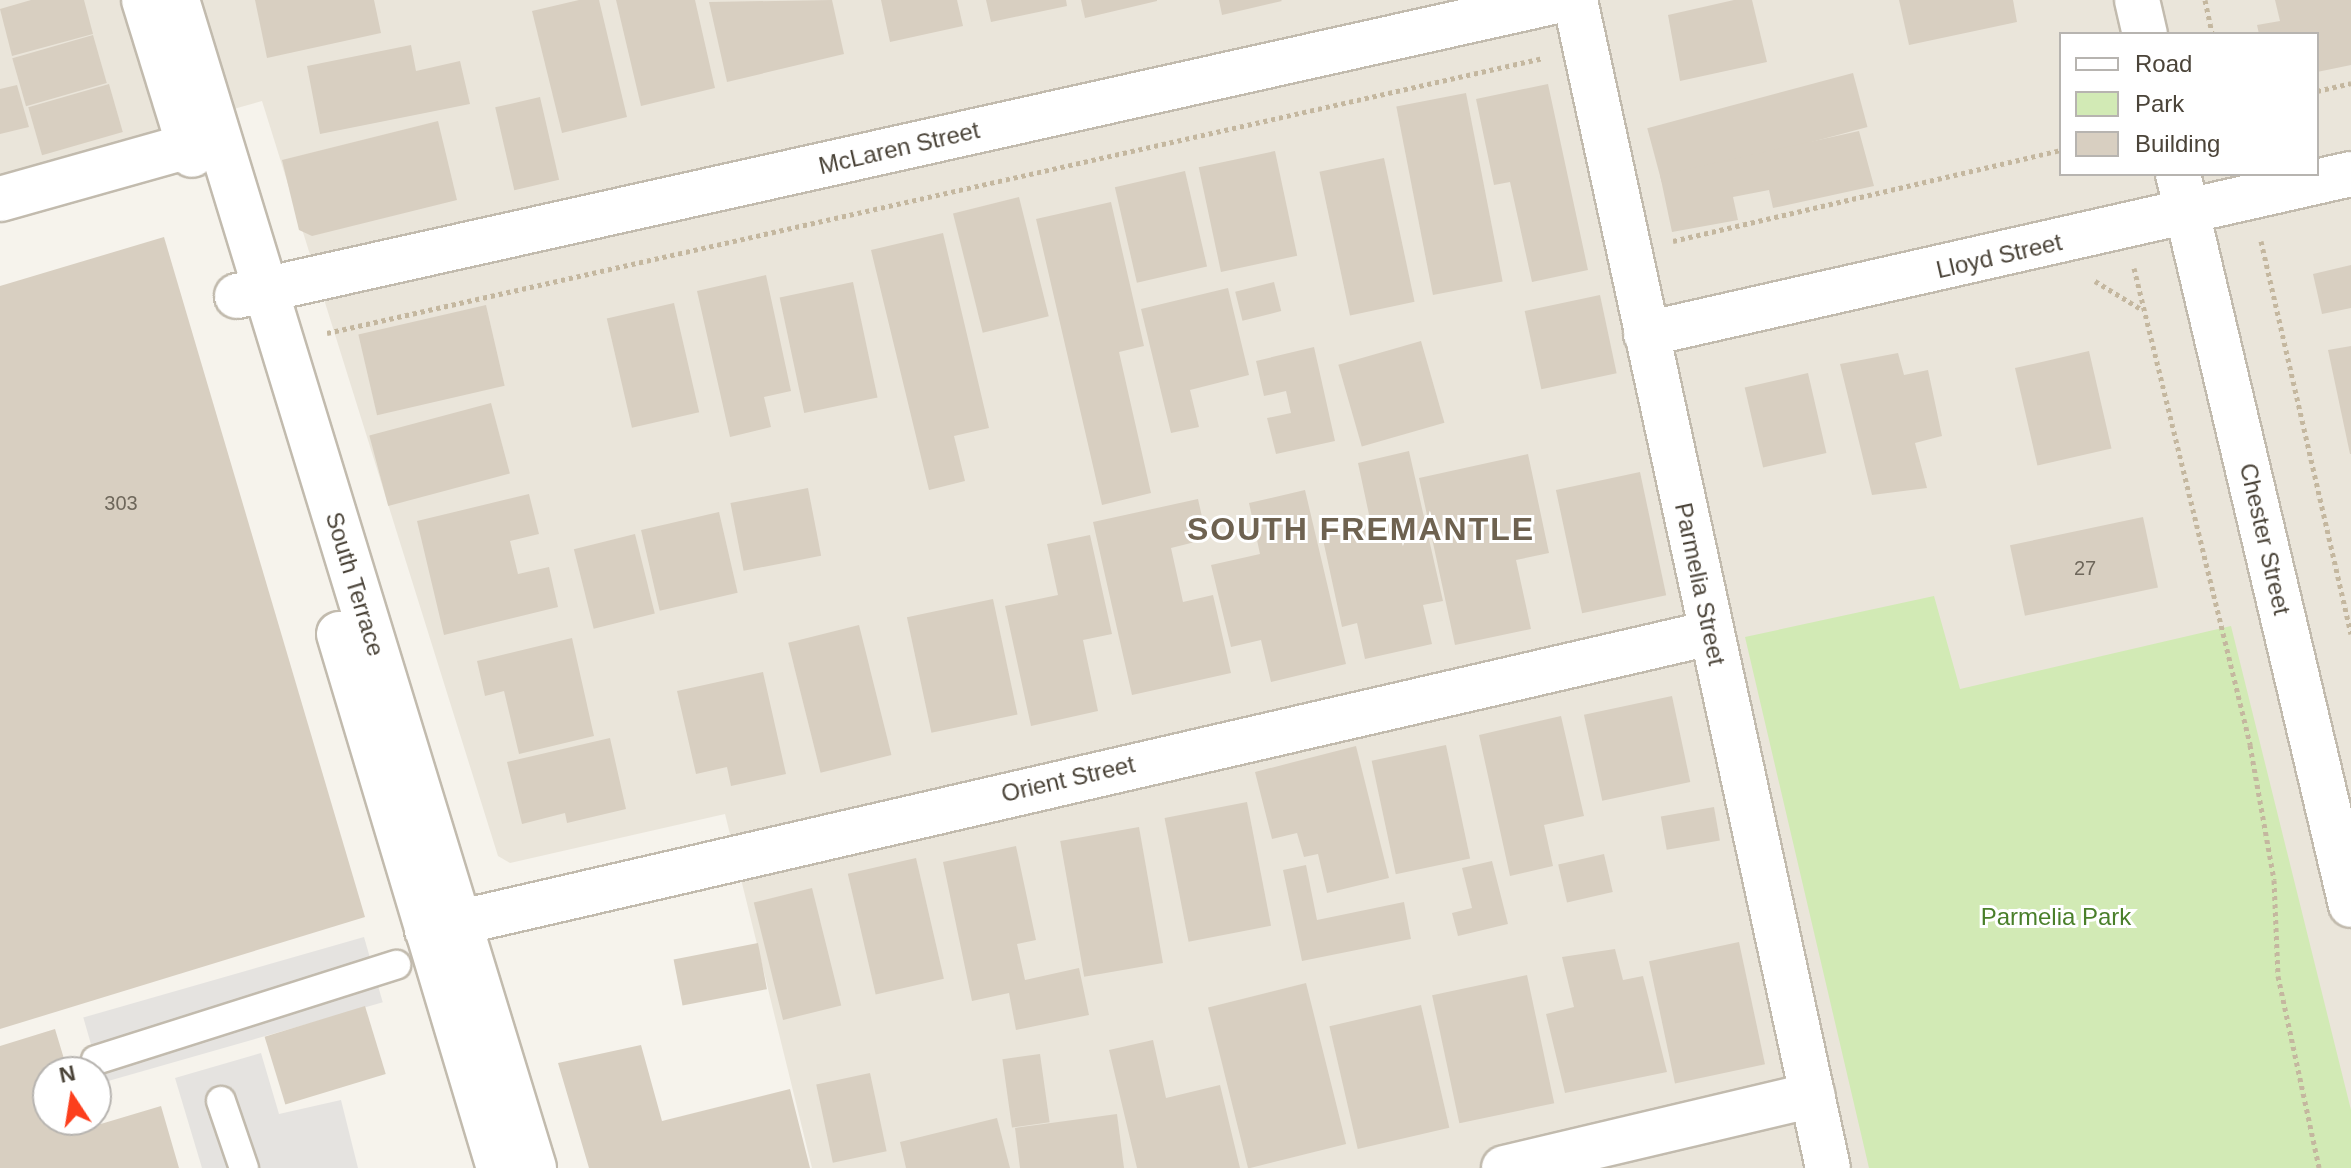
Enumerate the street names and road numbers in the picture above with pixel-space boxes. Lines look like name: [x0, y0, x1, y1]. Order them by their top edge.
street label: McLaren Street: [816, 116, 982, 180]
street label: Lloyd Street: [1933, 228, 2065, 284]
street label: Chester Street: [2234, 460, 2296, 618]
street label: Parmelia Street: [1669, 500, 1731, 668]
street label: South Terrace: [319, 508, 391, 660]
street label: Orient Street: [998, 750, 1138, 808]

